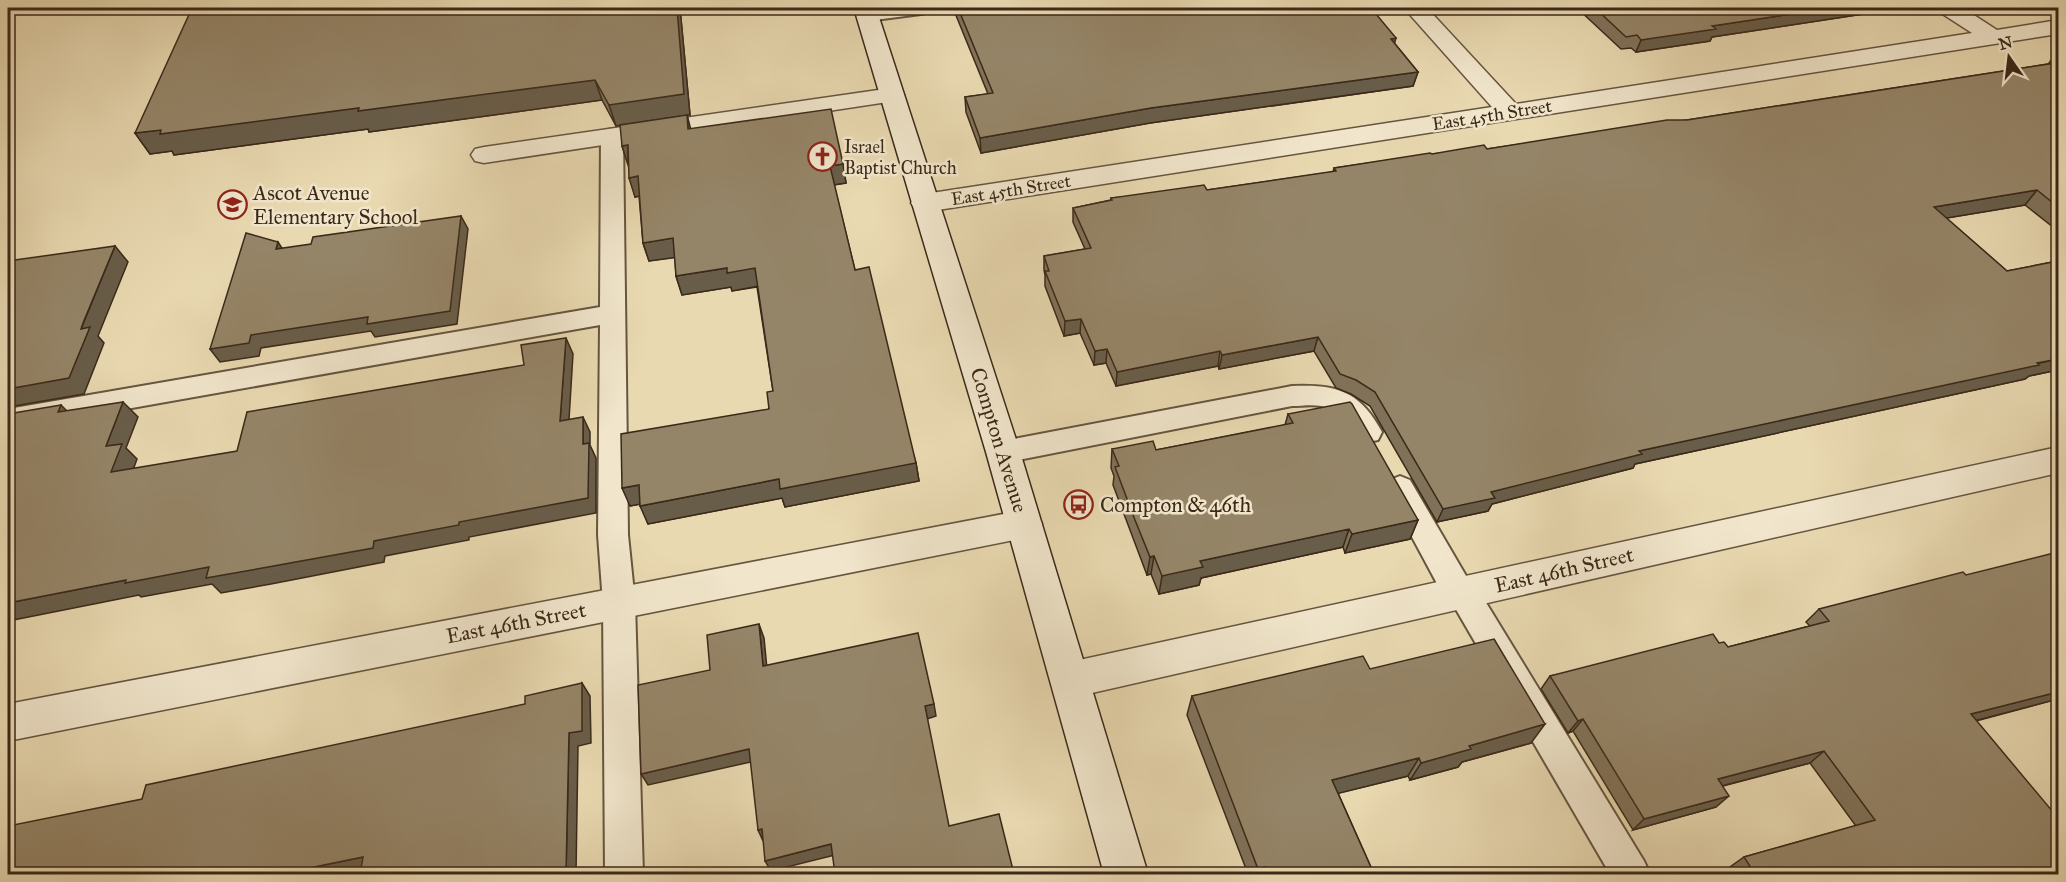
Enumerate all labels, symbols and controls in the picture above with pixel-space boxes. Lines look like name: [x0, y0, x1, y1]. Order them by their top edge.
north arrow: [1979, 27, 2039, 87]
text: N: [1997, 32, 2015, 54]
street label: East 45th Street: [1431, 95, 1554, 135]
place label: Israel Baptist Church: [844, 136, 957, 179]
church icon: Israel Baptist Church: [807, 141, 839, 173]
street label: East 45th Street: [950, 170, 1073, 210]
place label: Ascot Avenue Elementary School: [252, 180, 418, 230]
school or university icon: Ascot Avenue Elementary School: [216, 189, 248, 221]
street label: Compton Avenue: [965, 364, 1033, 516]
bus stop icon: Compton & 46th: [1063, 489, 1095, 521]
place label: Compton & 46th: [1100, 492, 1251, 518]
street label: East 46th Street: [1492, 541, 1637, 599]
street label: East 46th Street: [444, 597, 589, 649]

